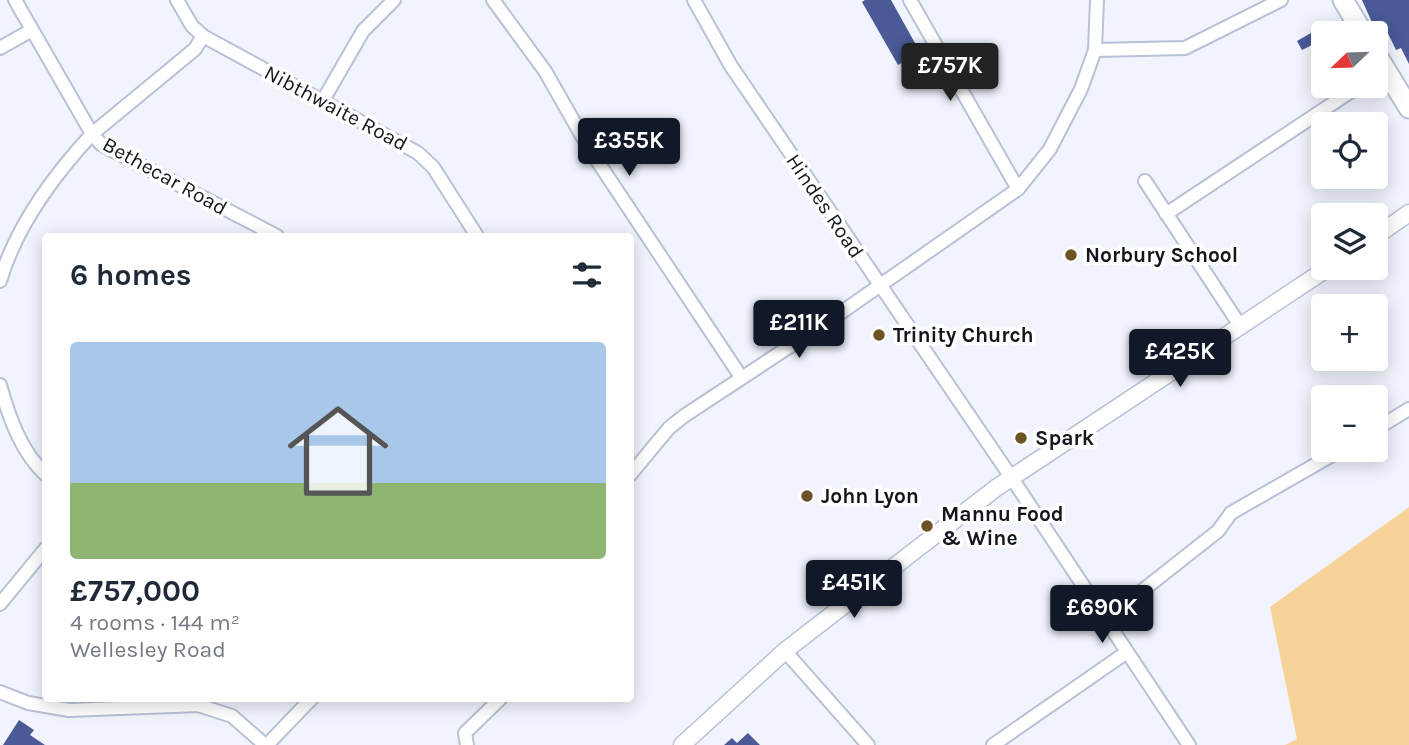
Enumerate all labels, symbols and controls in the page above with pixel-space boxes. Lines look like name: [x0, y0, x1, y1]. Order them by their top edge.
north arrow: [1311, 21, 1388, 98]
map controls: [1311, 21, 1388, 462]
pin: £757K: [901, 43, 999, 103]
text: £757K: [917, 52, 983, 79]
street label: Nibthwaite Road: [260, 60, 412, 156]
button: locate: [1311, 112, 1388, 189]
pin: £355K: [580, 118, 678, 178]
text: £355K: [594, 127, 664, 154]
street label: Bethecar Road: [99, 132, 231, 220]
street label: Hindes Road: [781, 149, 869, 263]
button: layers: [1311, 203, 1388, 280]
place label: Norbury School: [1085, 243, 1238, 267]
marker: Norbury School: [1063, 247, 1079, 263]
icon: filters: [568, 256, 606, 294]
text: 6 homes: [70, 257, 192, 293]
button: +: [1311, 294, 1388, 371]
pin: £211K: [750, 300, 848, 360]
text: £211K: [769, 309, 829, 336]
place label: Trinity Church: [893, 323, 1034, 347]
marker: Trinity Church: [871, 327, 887, 343]
pin: £425K: [1131, 330, 1229, 389]
text: £425K: [1145, 338, 1215, 365]
button: −: [1311, 385, 1388, 462]
icon: home: [275, 388, 401, 514]
place label: Spark: [1035, 426, 1095, 450]
marker: Spark: [1013, 430, 1029, 446]
place label: John Lyon: [821, 484, 919, 508]
marker: John Lyon: [799, 488, 815, 504]
place label: Mannu Food & Wine: [941, 502, 1064, 550]
marker: Mannu Food & Wine: [919, 518, 935, 534]
pin: £451K: [805, 560, 903, 620]
text: £451K: [822, 569, 886, 596]
text: £757,000: [70, 573, 200, 609]
pin: £690K: [1053, 586, 1151, 645]
text: £690K: [1066, 594, 1138, 621]
text: 4 rooms · 144 m²: [70, 609, 240, 636]
text: Wellesley Road: [70, 636, 226, 663]

